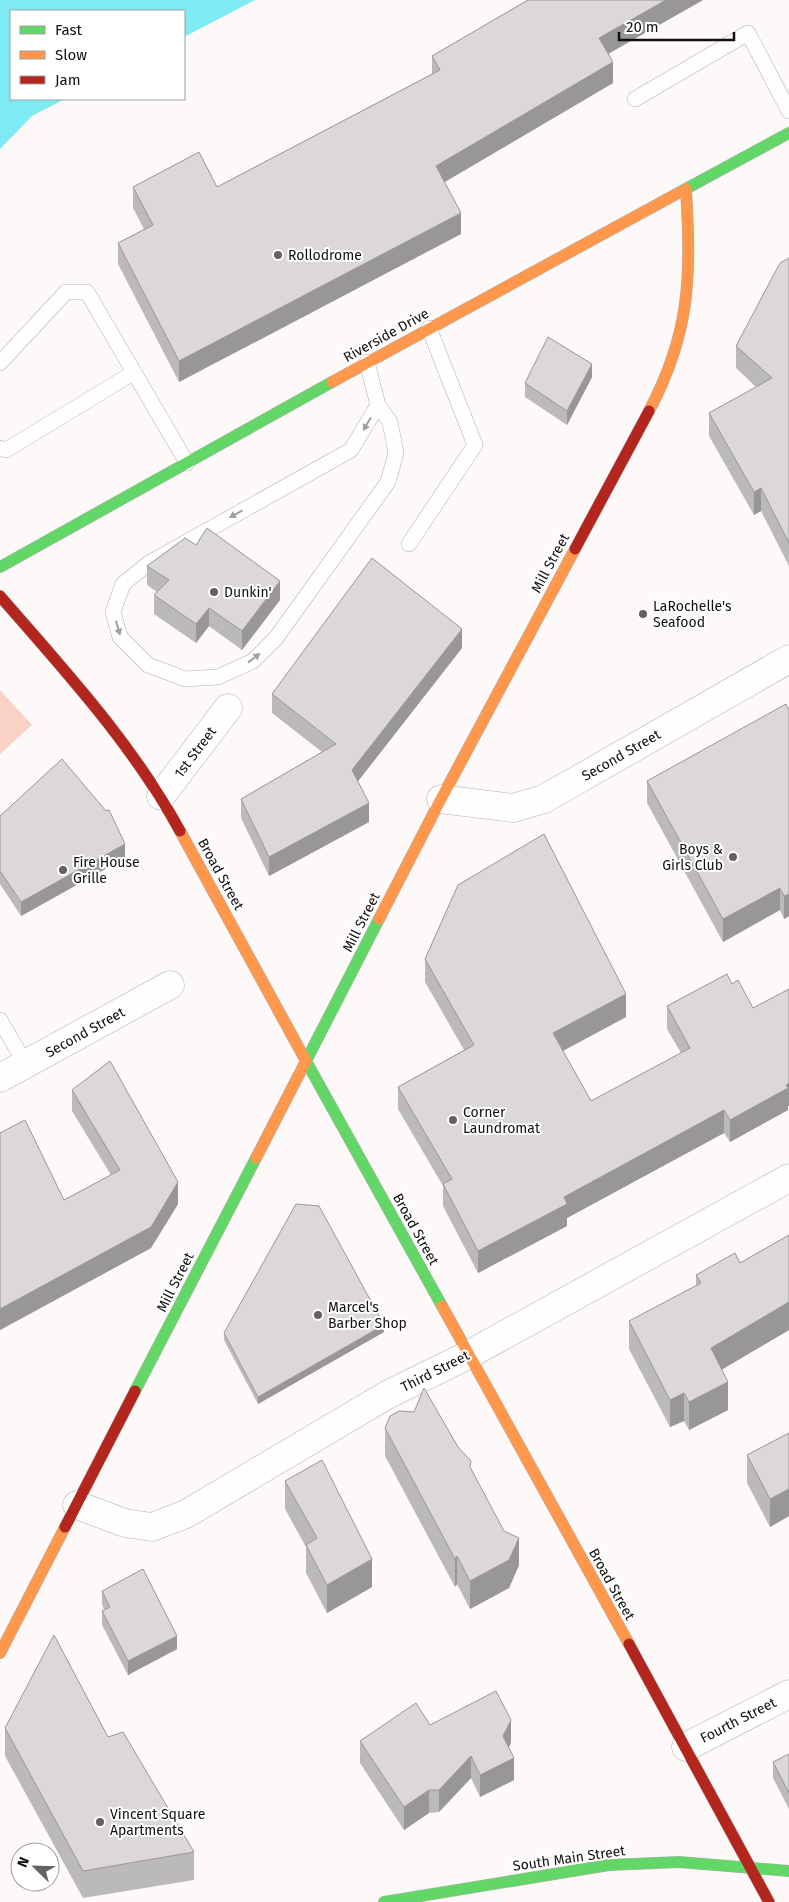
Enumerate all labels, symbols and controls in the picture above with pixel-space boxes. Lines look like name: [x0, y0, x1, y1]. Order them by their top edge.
legend: [10, 10, 185, 100]
scale bar: [619, 10, 734, 42]
text: 20 m: [626, 18, 659, 36]
text: Fast: [55, 21, 82, 39]
text: Slow: [55, 46, 87, 64]
text: Jam: [55, 71, 81, 89]
place label: Rollodrome: [288, 247, 362, 264]
marker: Rollodrome: [272, 249, 284, 261]
street label: Riverside Drive: [341, 305, 432, 366]
one-way arrow: [362, 417, 371, 430]
one-way arrow: [229, 510, 243, 519]
street label: Mill Street: [528, 530, 574, 596]
place label: Dunkin': [224, 584, 272, 601]
marker: Dunkin': [208, 586, 220, 598]
place label: LaRochelle's Seafood: [653, 598, 732, 631]
marker: LaRochelle's Seafood: [637, 608, 649, 620]
one-way arrow: [114, 621, 122, 636]
one-way arrow: [247, 653, 260, 664]
street label: 1st Street: [171, 723, 221, 781]
street label: Second Street: [579, 726, 664, 785]
street label: Broad Street: [194, 835, 248, 914]
place label: Boys & Girls Club: [662, 841, 723, 874]
marker: Boys & Girls Club: [727, 851, 739, 863]
place label: Fire House Grille: [73, 854, 140, 887]
marker: Fire House Grille: [57, 864, 69, 876]
street label: Mill Street: [339, 889, 384, 955]
street label: Second Street: [43, 1003, 129, 1061]
place label: Corner Laundromat: [463, 1104, 541, 1137]
marker: Corner Laundromat: [447, 1114, 459, 1126]
street label: Broad Street: [389, 1190, 443, 1269]
street label: Mill Street: [153, 1249, 198, 1315]
place label: Marcel's Barber Shop: [328, 1299, 407, 1332]
marker: Marcel's Barber Shop: [312, 1309, 324, 1321]
street label: Third Street: [398, 1347, 473, 1396]
street label: Broad Street: [585, 1545, 639, 1624]
street label: Fourth Street: [697, 1694, 780, 1747]
place label: Vincent Square Apartments: [110, 1806, 205, 1839]
marker: Vincent Square Apartments: [94, 1816, 106, 1828]
north arrow: [10, 1842, 60, 1892]
street label: South Main Street: [512, 1842, 627, 1875]
text: N: [14, 1855, 33, 1870]

